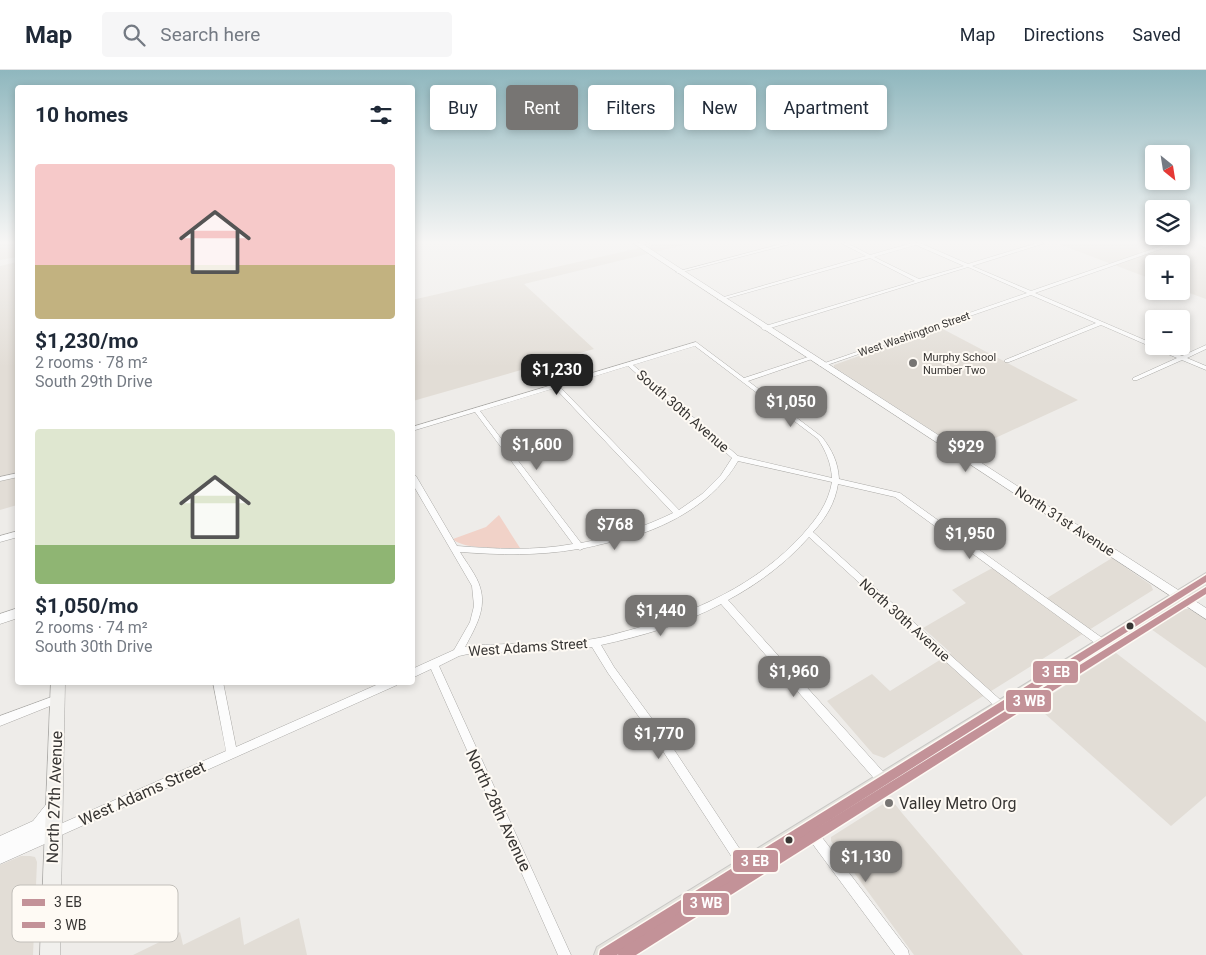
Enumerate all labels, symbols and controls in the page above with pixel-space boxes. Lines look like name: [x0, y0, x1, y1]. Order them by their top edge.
search box: [102, 12, 452, 57]
text: Map: [25, 21, 72, 49]
icon: search: [120, 21, 148, 49]
text: Search here: [160, 23, 260, 46]
text: Map: [960, 24, 995, 45]
text: Directions: [1023, 24, 1104, 45]
text: Saved: [1132, 24, 1181, 45]
chip: Buy: [430, 85, 496, 130]
chip: Rent: [506, 85, 578, 130]
chip: Filters: [588, 85, 674, 130]
chip: New: [684, 85, 756, 130]
chip: Apartment: [766, 85, 887, 130]
icon: filters: [367, 101, 395, 129]
text: 10 homes: [35, 103, 128, 127]
north arrow: [1145, 145, 1190, 190]
map controls: [1145, 145, 1190, 355]
icon: home: [170, 197, 260, 287]
button: layers: [1145, 200, 1190, 245]
button: +: [1145, 255, 1190, 300]
street label: West Washington Street: [857, 309, 972, 360]
button: −: [1145, 310, 1190, 355]
text: $1,230/mo: [35, 329, 138, 353]
place label: Murphy School Number Two: [923, 351, 996, 377]
text: 2 rooms · 78 m²: [35, 353, 148, 372]
pin: $1,230: [516, 354, 598, 396]
marker: Murphy School Number Two: [907, 357, 919, 369]
text: $1,230: [532, 360, 582, 379]
street label: South 30th Avenue: [634, 367, 732, 455]
text: South 29th Drive: [35, 372, 152, 391]
pin: $1,050: [750, 386, 832, 428]
text: $1,050: [766, 392, 816, 411]
pin: $1,600: [496, 428, 578, 471]
pin: $929: [936, 430, 996, 473]
text: $1,600: [512, 435, 562, 454]
text: $929: [948, 437, 984, 456]
icon: home: [170, 462, 260, 552]
street label: North 31st Avenue: [1012, 483, 1118, 559]
pin: $768: [585, 508, 645, 551]
text: $768: [597, 515, 633, 534]
pin: $1,950: [929, 518, 1011, 560]
text: $1,950: [945, 524, 995, 543]
street label: North 30th Avenue: [857, 575, 953, 665]
text: $1,050/mo: [35, 594, 138, 618]
pin: $1,440: [620, 594, 702, 637]
text: $1,440: [636, 601, 686, 620]
text: 2 rooms · 74 m²: [35, 618, 148, 637]
unlabelled marker: [1125, 621, 1135, 631]
street label: West Adams Street: [468, 635, 589, 659]
text: South 30th Drive: [35, 637, 152, 656]
pin: $1,960: [753, 656, 835, 698]
line badge: 3 EB: [1032, 660, 1079, 684]
text: $1,960: [769, 662, 819, 681]
text: 3 EB: [1042, 664, 1070, 680]
line badge: 3 WB: [1005, 689, 1052, 713]
text: 3 WB: [1013, 693, 1045, 709]
pin: $1,770: [618, 718, 700, 760]
text: $1,770: [634, 724, 684, 743]
street label: North 27th Avenue: [43, 730, 66, 864]
street label: North 28th Avenue: [462, 746, 535, 874]
street label: West Adams Street: [76, 757, 208, 830]
place label: Valley Metro Org: [899, 794, 1017, 813]
marker: Valley Metro Org: [883, 797, 895, 809]
unlabelled marker: [784, 835, 794, 845]
pin: $1,130: [825, 840, 907, 883]
text: $1,130: [841, 847, 891, 866]
line badge: 3 EB: [732, 849, 779, 873]
text: 3 EB: [741, 853, 769, 869]
legend: [12, 885, 178, 942]
line badge: 3 WB: [682, 892, 730, 916]
text: 3 EB: [54, 894, 82, 910]
text: 3 WB: [690, 895, 722, 911]
text: 3 WB: [54, 917, 86, 933]

